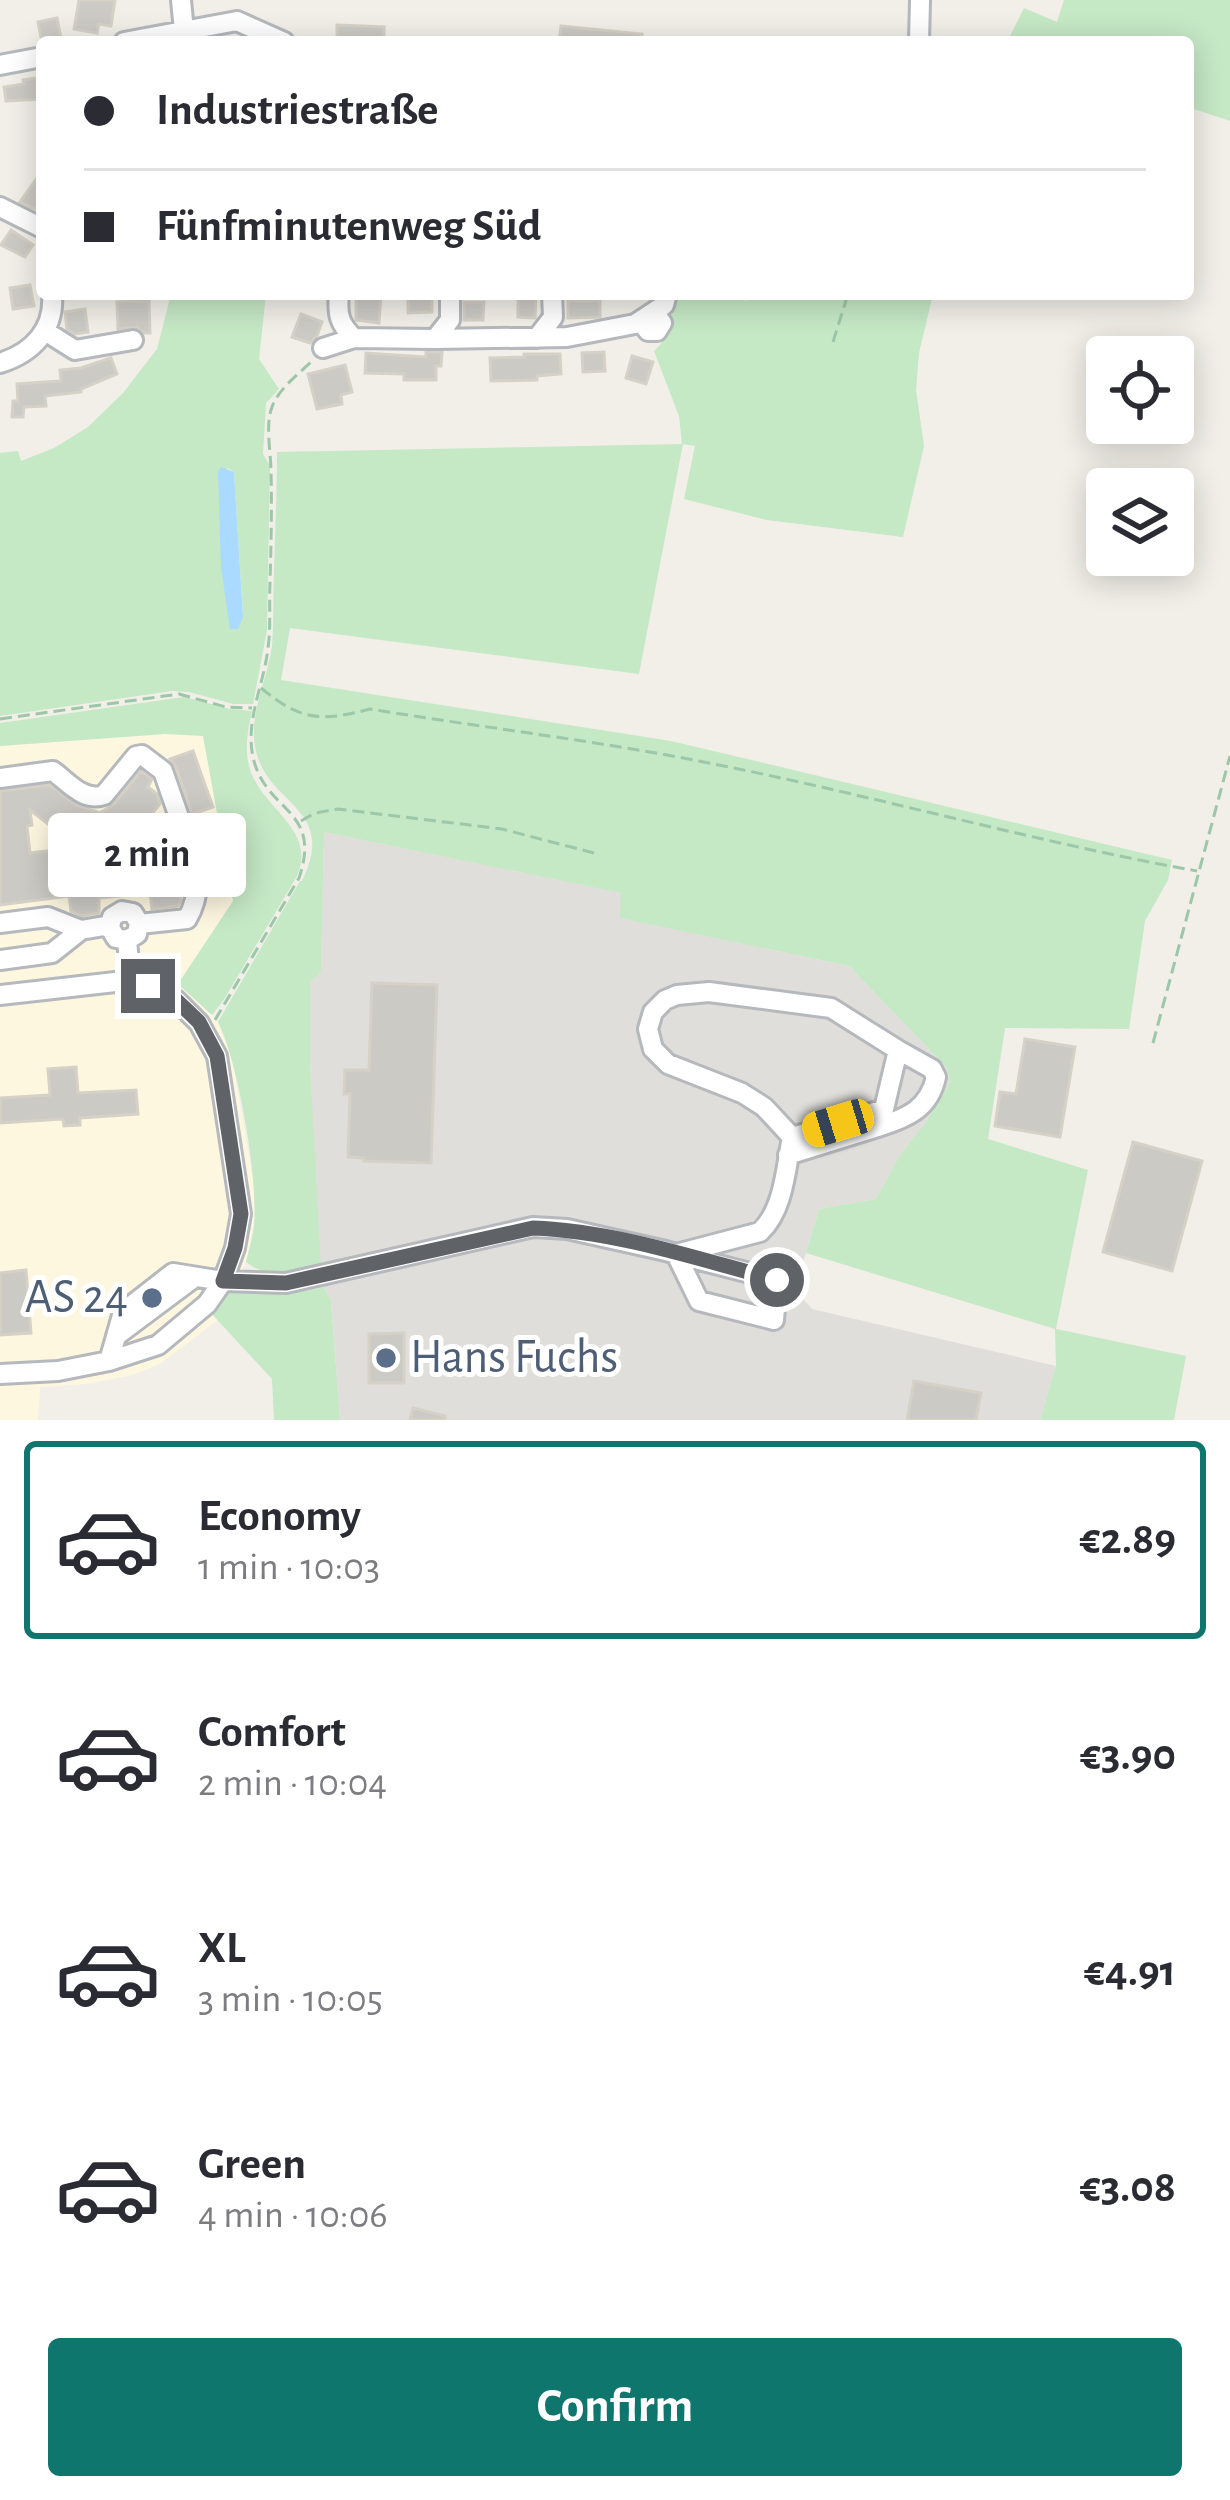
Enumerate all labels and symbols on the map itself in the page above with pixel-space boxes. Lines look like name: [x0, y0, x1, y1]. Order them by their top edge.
callout: 2 min: [49, 812, 247, 896]
route end: [121, 959, 175, 1013]
car: [798, 1095, 878, 1151]
route start: [750, 1253, 804, 1307]
place label: AS 24: [25, 1274, 128, 1322]
marker: AS 24: [139, 1285, 165, 1311]
place label: Hans Fuchs: [410, 1334, 618, 1382]
marker: Hans Fuchs: [373, 1345, 399, 1371]

